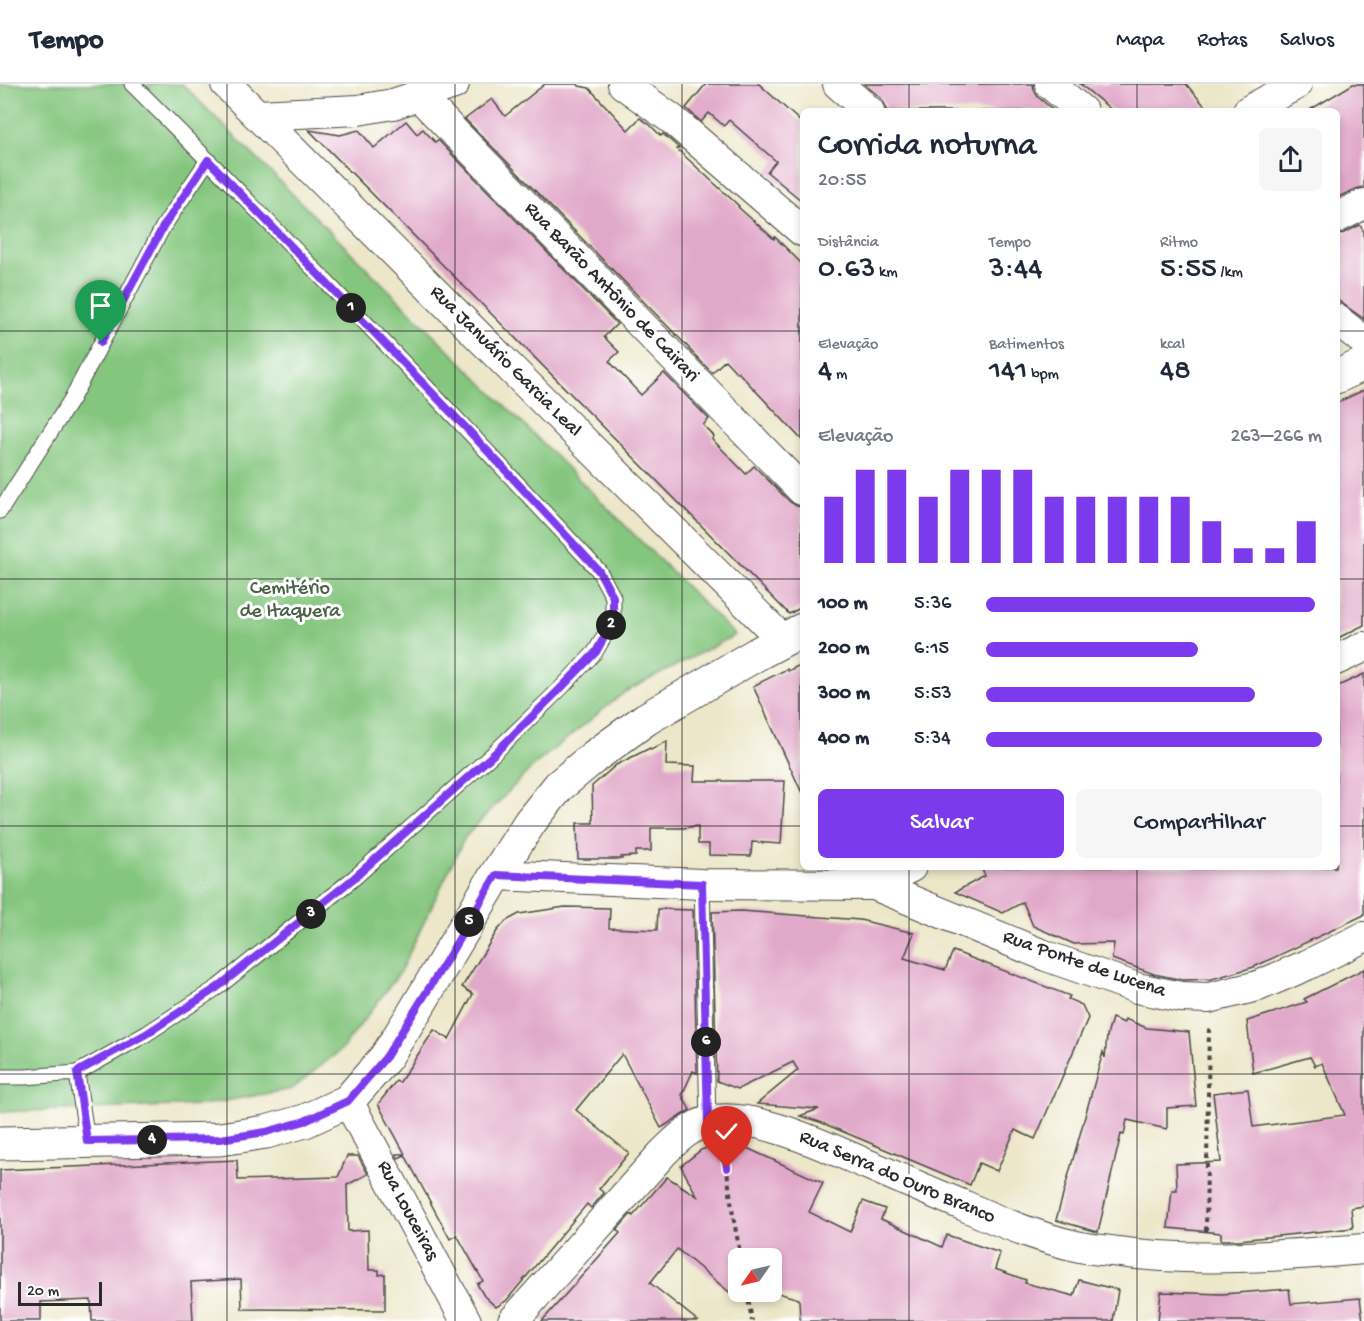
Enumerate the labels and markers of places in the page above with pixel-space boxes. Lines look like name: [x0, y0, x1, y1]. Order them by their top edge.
pin: [75, 280, 126, 342]
pin: 1: [336, 293, 366, 323]
pin: 2: [596, 610, 626, 640]
pin: 3: [296, 899, 326, 929]
pin: 5: [454, 907, 484, 937]
pin: 6: [691, 1027, 721, 1057]
pin: [701, 1106, 752, 1168]
pin: 4: [137, 1125, 167, 1155]

